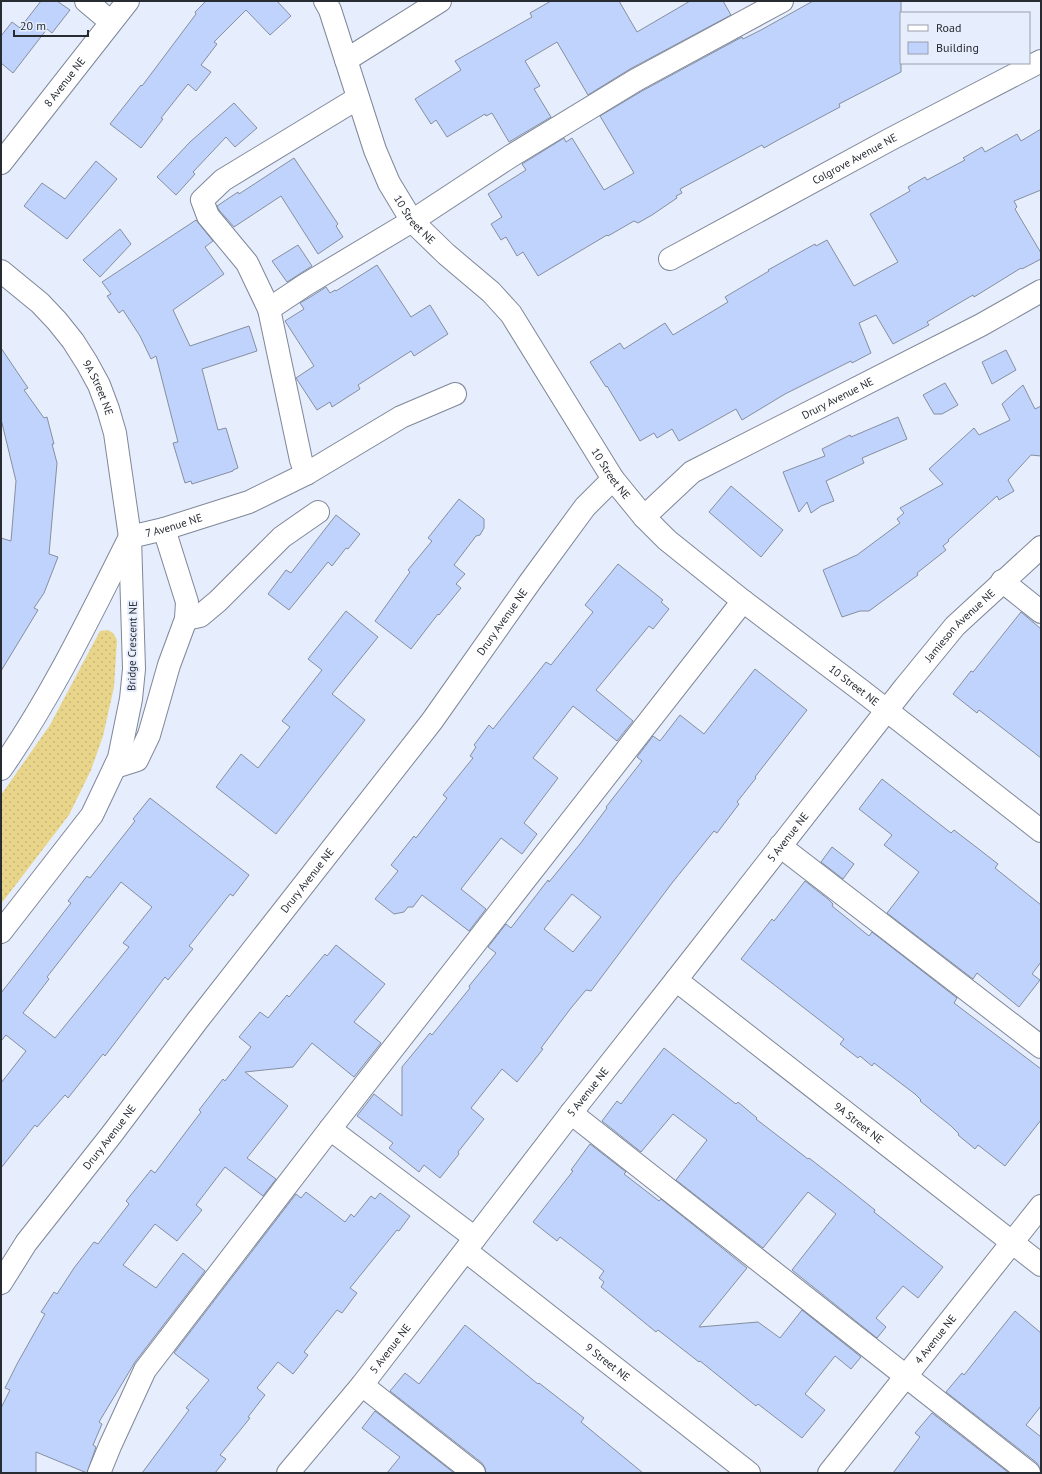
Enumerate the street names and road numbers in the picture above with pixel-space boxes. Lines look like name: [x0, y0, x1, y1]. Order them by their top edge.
street label: 8 Avenue NE: [41, 54, 88, 110]
street label: Colgrove Avenue NE: [810, 130, 899, 187]
street label: 10 Street NE: [391, 192, 438, 247]
street label: 9A Street NE: [80, 357, 116, 417]
street label: Drury Avenue NE: [799, 374, 876, 422]
street label: 10 Street NE: [589, 445, 634, 502]
street label: 7 Avenue NE: [144, 510, 204, 540]
street label: Drury Avenue NE: [474, 585, 530, 658]
street label: Jamieson Avenue NE: [921, 586, 998, 665]
street label: Bridge Crescent NE: [124, 601, 140, 691]
street label: 10 Street NE: [826, 662, 882, 709]
street label: 5 Avenue NE: [764, 809, 812, 865]
street label: Drury Avenue NE: [277, 845, 337, 916]
street label: 5 Avenue NE: [564, 1064, 612, 1119]
street label: 9A Street NE: [831, 1099, 887, 1147]
street label: Drury Avenue NE: [80, 1102, 139, 1172]
street label: 4 Avenue NE: [911, 1311, 959, 1367]
street label: 5 Avenue NE: [366, 1321, 414, 1376]
street label: 9 Street NE: [582, 1340, 633, 1384]

